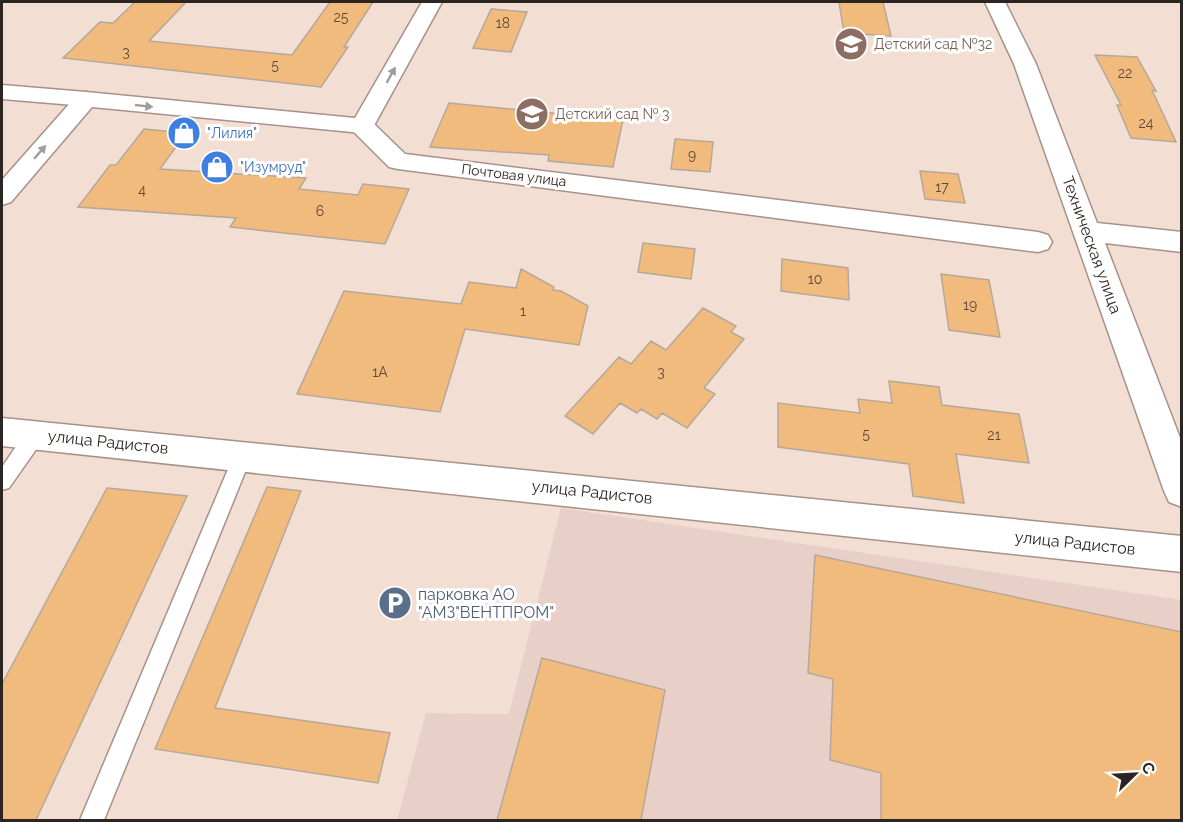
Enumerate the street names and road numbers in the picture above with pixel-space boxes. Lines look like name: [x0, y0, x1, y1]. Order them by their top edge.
street label: Почтовая улица: [461, 161, 567, 189]
street label: Техническая улица: [1058, 174, 1126, 316]
street label: улица Радистов: [47, 426, 169, 458]
street label: улица Радистов: [531, 476, 653, 508]
street label: улица Радистов: [1014, 527, 1136, 559]

